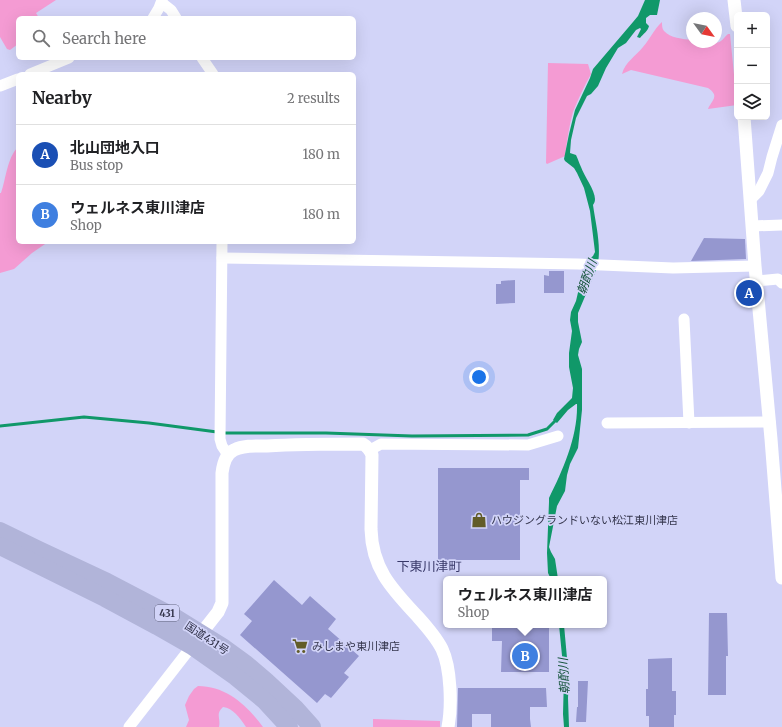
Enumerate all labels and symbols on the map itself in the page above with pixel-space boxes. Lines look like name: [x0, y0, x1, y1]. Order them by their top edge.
north arrow: [686, 12, 722, 48]
water label: 朝酌川: [574, 255, 600, 296]
pin: A: [736, 278, 762, 308]
your location: [469, 367, 489, 387]
shop icon: ハウジングランドいない松江東川津店: [470, 511, 488, 529]
place label: ハウジングランドいない松江東川津店: [491, 513, 678, 527]
district label: 下東川津町: [396, 558, 462, 575]
road number: 431: [155, 605, 179, 621]
street label: 国道431号: [182, 619, 232, 657]
supermarket icon: みしまや東川津店: [291, 637, 309, 655]
place label: みしまや東川津店: [312, 639, 400, 653]
pin: B: [512, 641, 538, 671]
water label: 朝酌川: [555, 656, 572, 694]

